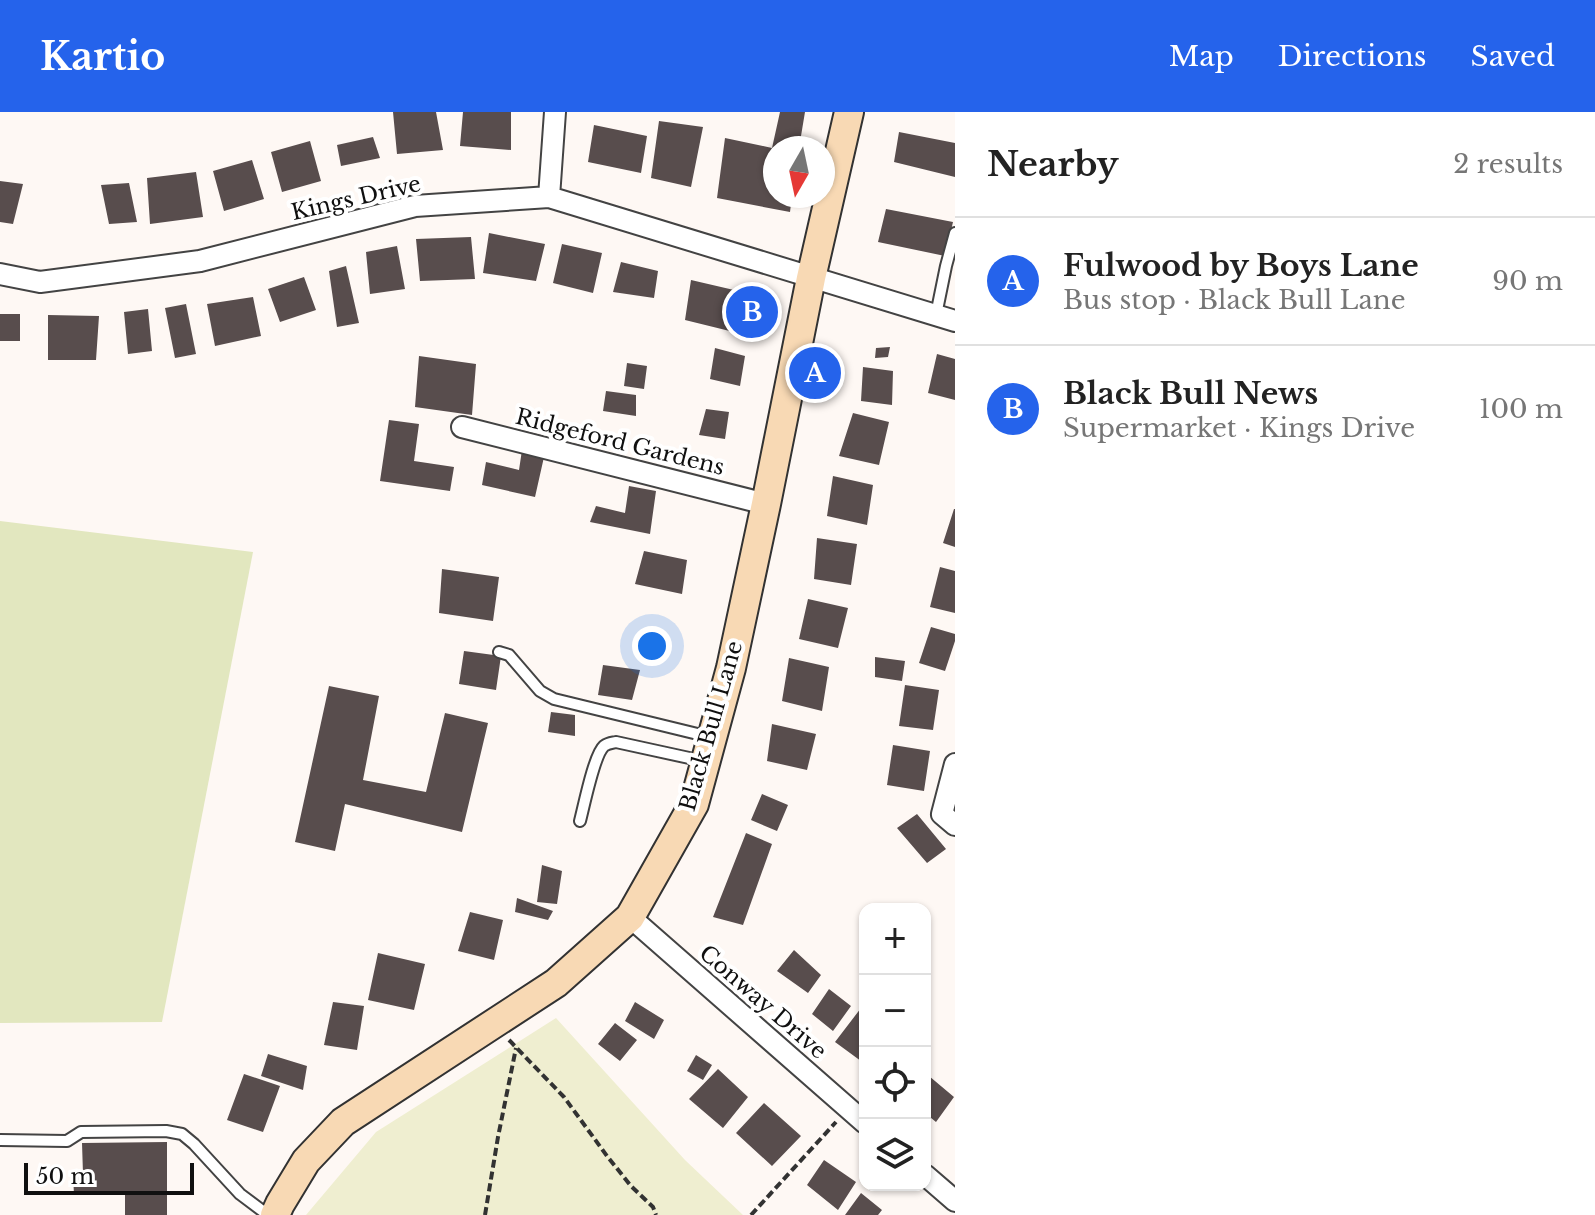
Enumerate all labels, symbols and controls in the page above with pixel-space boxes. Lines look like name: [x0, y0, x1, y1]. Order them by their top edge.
text: Kartio: [40, 33, 165, 80]
text: Map: [1169, 39, 1234, 74]
text: Directions: [1278, 39, 1427, 74]
text: Saved: [1471, 39, 1555, 74]
north arrow: [763, 136, 835, 208]
text: Nearby: [987, 143, 1119, 185]
text: 2 results: [1453, 148, 1563, 180]
street label: Kings Drive: [289, 170, 423, 226]
text: Fulwood by Boys Lane: [1063, 247, 1419, 284]
text: A: [1002, 265, 1024, 297]
text: 90 m: [1492, 265, 1563, 297]
pin: B: [726, 282, 778, 342]
text: Bus stop · Black Bull Lane: [1063, 284, 1406, 316]
pin: A: [789, 343, 841, 403]
text: Black Bull News: [1063, 375, 1318, 412]
text: B: [1003, 393, 1023, 425]
text: 100 m: [1479, 393, 1563, 425]
street label: Ridgeford Gardens: [513, 403, 727, 481]
text: Supermarket · Kings Drive: [1063, 412, 1415, 444]
your location: [632, 626, 672, 666]
street label: Black Bull Lane: [674, 638, 748, 814]
map controls: [859, 903, 931, 1191]
button: +: [859, 903, 931, 975]
street label: Conway Drive: [694, 939, 832, 1065]
button: −: [859, 975, 931, 1047]
button: locate: [859, 1047, 931, 1119]
button: layers: [859, 1119, 931, 1191]
scale bar: [24, 1159, 194, 1195]
text: 50 m: [36, 1163, 94, 1190]

